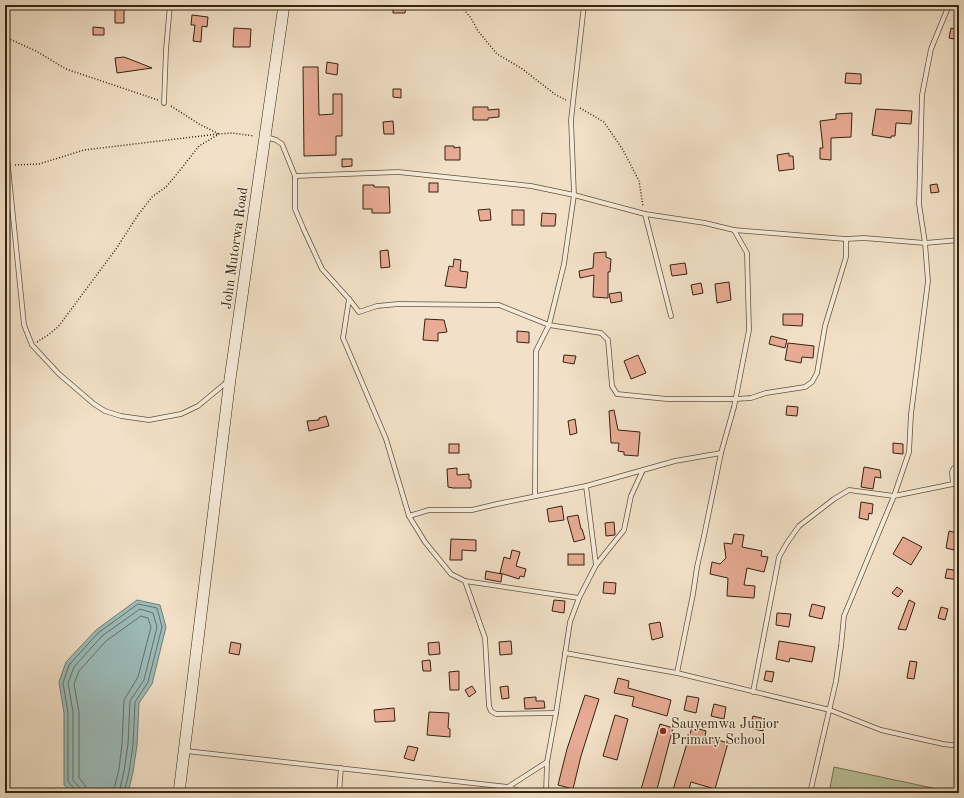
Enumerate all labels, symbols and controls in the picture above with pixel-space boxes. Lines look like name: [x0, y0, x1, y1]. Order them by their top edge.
street label: John Mutorwa Road: [220, 186, 250, 310]
place label: Sauyemwa Junior Primary School: [671, 717, 779, 747]
marker: Sauyemwa Junior Primary School: [658, 726, 668, 736]

